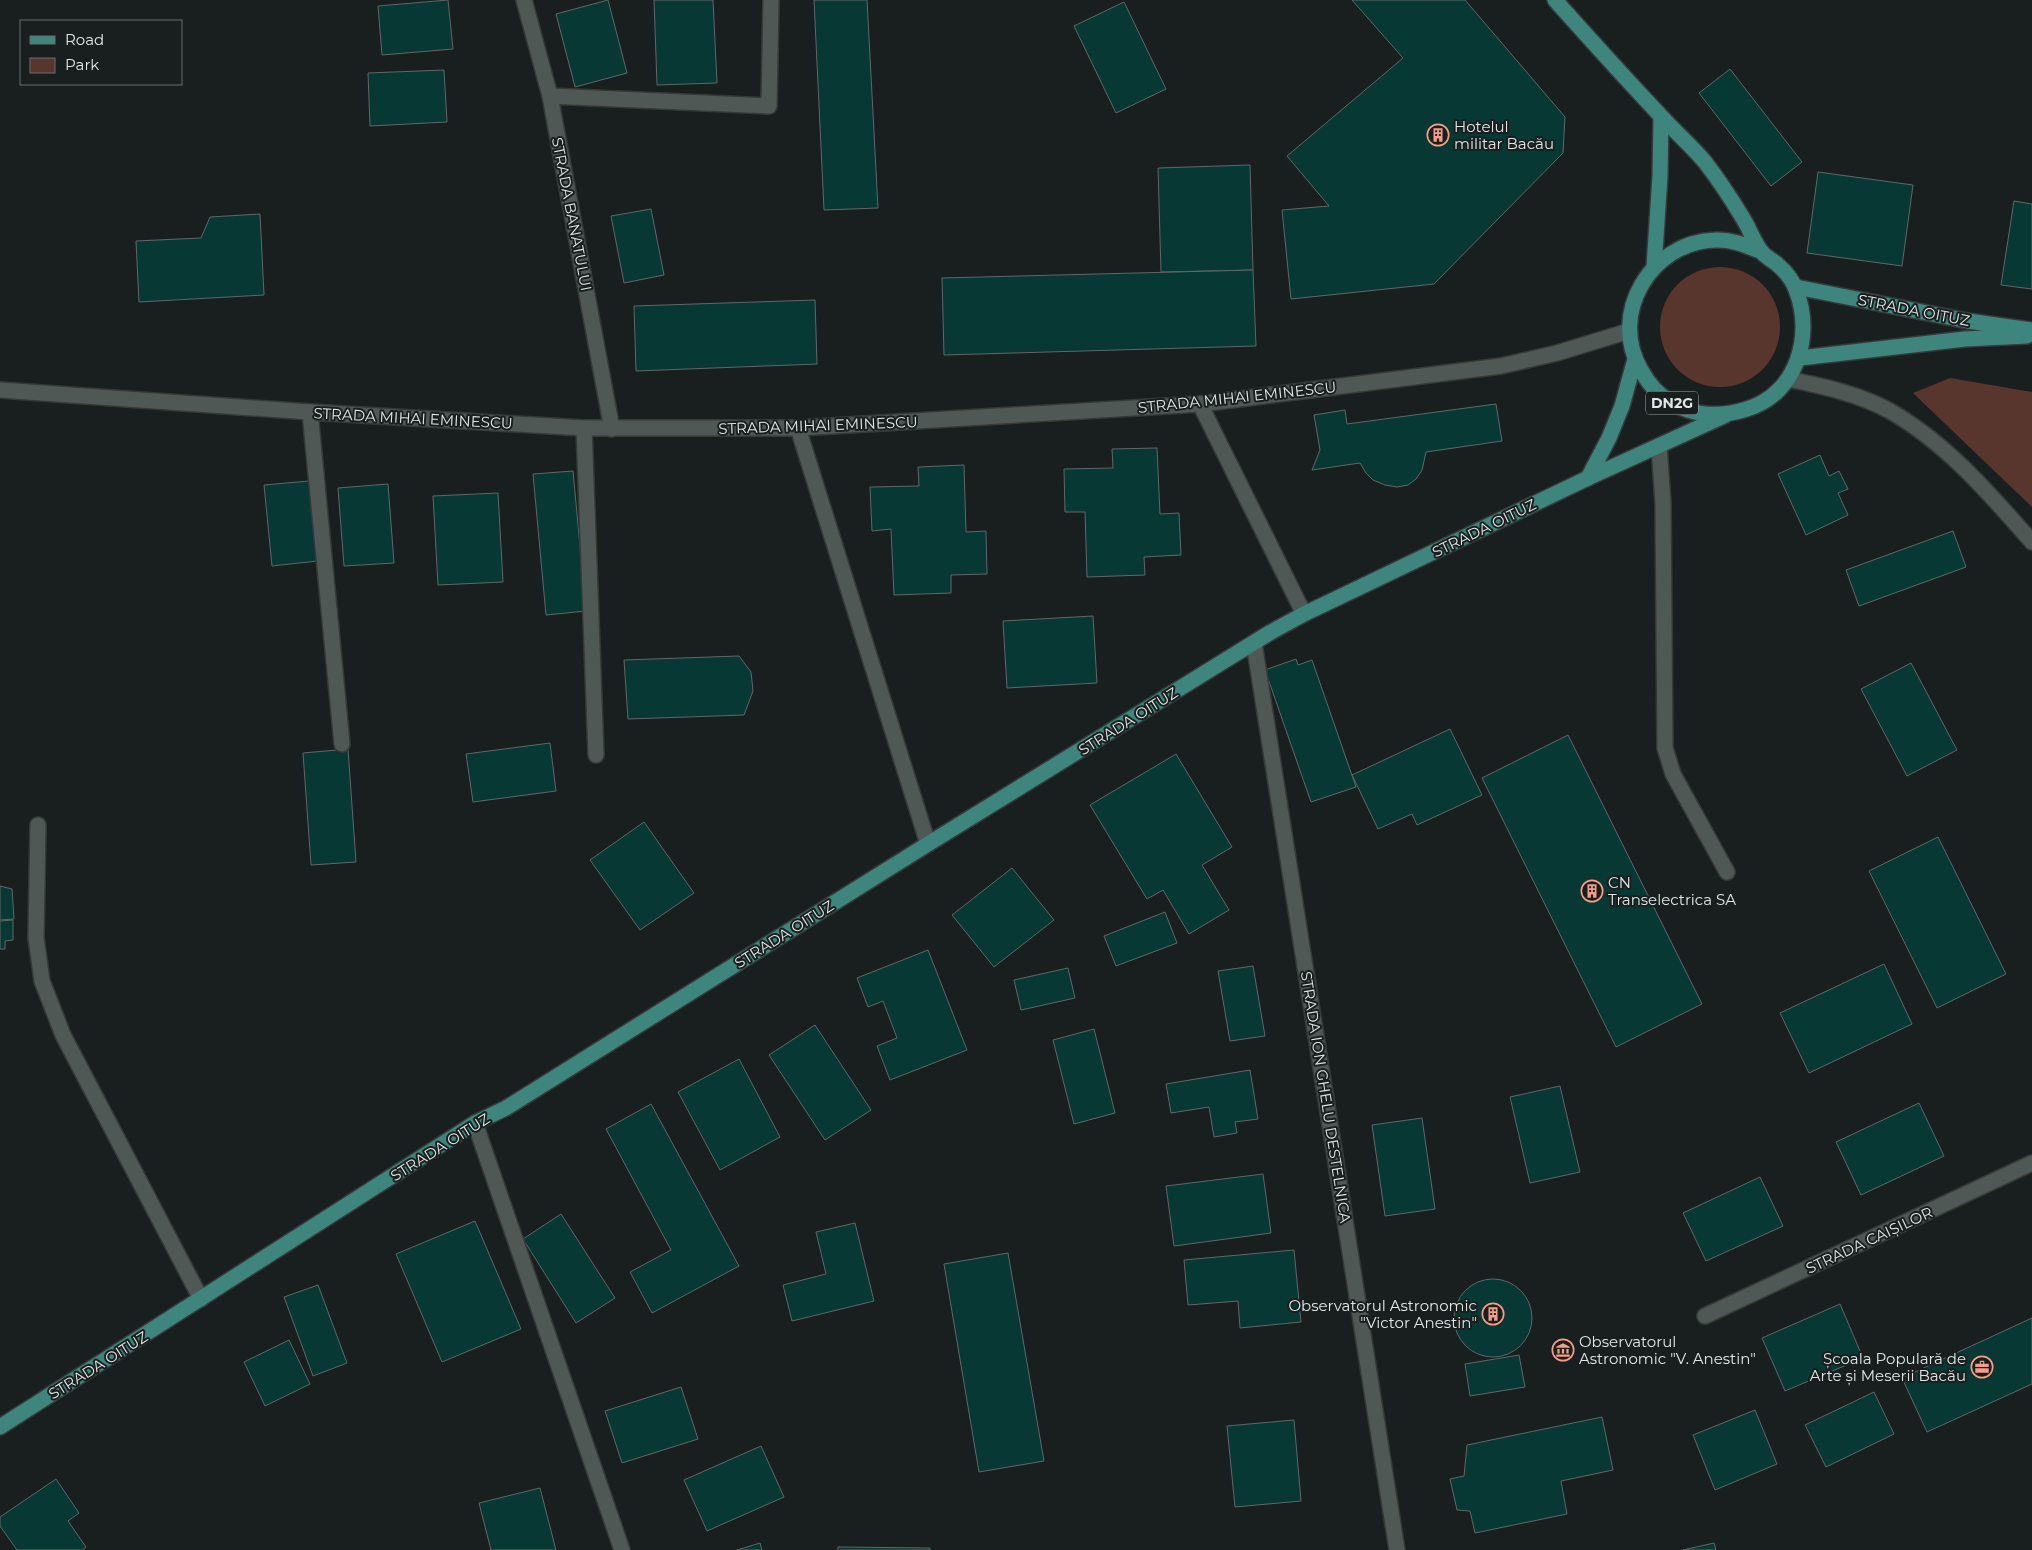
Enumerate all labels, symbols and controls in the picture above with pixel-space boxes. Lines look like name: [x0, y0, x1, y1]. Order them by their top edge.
legend: [20, 20, 182, 85]
text: Road: [65, 30, 104, 49]
text: Park: [65, 55, 99, 74]
place label: Hotelul militar Bacău: [1454, 117, 1554, 153]
building icon: Hotelul militar Bacău: [1426, 123, 1450, 147]
street label: STRADA BANATULUI: [548, 136, 596, 292]
street label: STRADA OITUZ: [1857, 290, 1972, 330]
street label: STRADA MIHAI EMINESCU: [1137, 377, 1337, 417]
road number: DN2G: [1646, 392, 1698, 414]
street label: STRADA MIHAI EMINESCU: [313, 403, 513, 433]
street label: STRADA MIHAI EMINESCU: [718, 412, 918, 438]
street label: STRADA OITUZ: [1429, 495, 1539, 561]
street label: STRADA OITUZ: [1075, 683, 1181, 759]
place label: CN Transelectrica SA: [1608, 873, 1736, 909]
building icon: CN Transelectrica SA: [1580, 879, 1604, 903]
street label: STRADA OITUZ: [731, 896, 837, 972]
street label: STRADA ION GHELU DESTELNICA: [1297, 970, 1355, 1224]
street label: STRADA OITUZ: [387, 1109, 493, 1185]
street label: STRADA CAIȘILOR: [1803, 1202, 1936, 1279]
place label: Observatorul Astronomic "Victor Anestin": [1288, 1296, 1477, 1332]
building icon: Observatorul Astronomic "Victor Anestin": [1481, 1302, 1505, 1326]
street label: STRADA OITUZ: [45, 1327, 151, 1403]
place label: Observatorul Astronomic "V. Anestin": [1579, 1332, 1756, 1368]
museum icon: Observatorul Astronomic "V. Anestin": [1551, 1338, 1575, 1362]
place label: Școala Populară de Arte și Meserii Bacău: [1810, 1349, 1966, 1386]
office icon: Școala Populară de Arte și Meserii Bacău: [1970, 1355, 1994, 1379]

